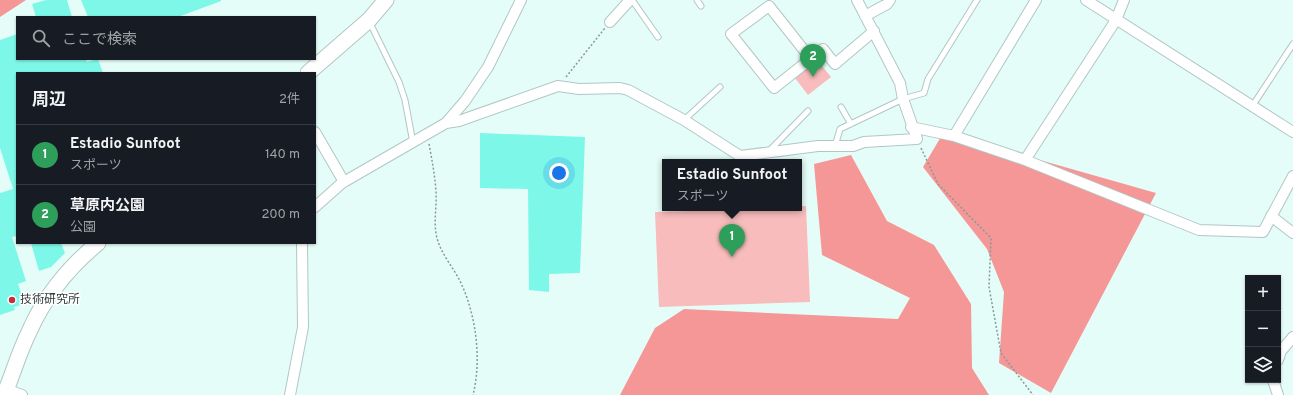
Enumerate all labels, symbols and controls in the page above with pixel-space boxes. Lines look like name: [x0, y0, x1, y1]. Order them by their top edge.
search box: [16, 16, 316, 60]
icon: search: [30, 27, 52, 49]
text: ここで検索: [62, 31, 137, 50]
pin: 2: [800, 44, 826, 77]
text: 周辺: [32, 90, 66, 112]
text: 2件: [279, 92, 300, 108]
text: Estadio Sunfoot: [70, 135, 181, 154]
text: 1: [42, 147, 48, 163]
text: 140 m: [265, 147, 300, 163]
text: スポーツ: [70, 158, 122, 174]
popup: [662, 159, 802, 211]
your location: [549, 163, 569, 183]
text: Estadio Sunfoot: [677, 166, 787, 185]
text: スポーツ: [677, 189, 728, 205]
text: 草原内公園: [70, 197, 145, 216]
text: 2: [41, 207, 49, 223]
text: 200 m: [261, 207, 300, 223]
text: 公園: [70, 220, 96, 236]
pin: 1: [719, 224, 745, 257]
map controls: [1245, 275, 1281, 383]
button: +: [1245, 275, 1281, 311]
place label: 技術研究所: [20, 292, 80, 308]
marker: 技術研究所: [7, 295, 17, 305]
button: −: [1245, 311, 1281, 347]
button: layers: [1245, 347, 1281, 383]

